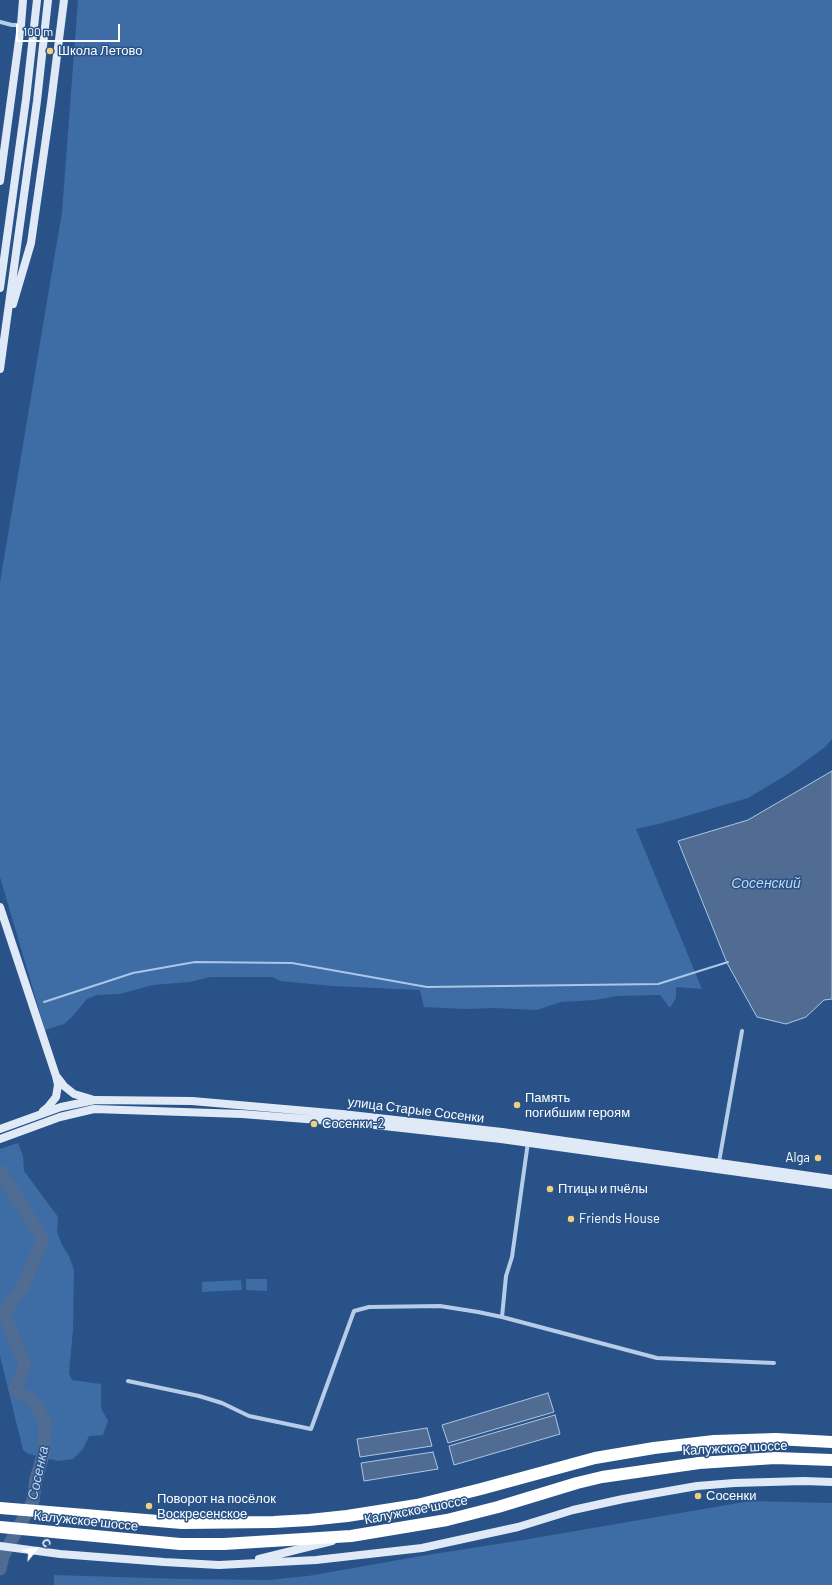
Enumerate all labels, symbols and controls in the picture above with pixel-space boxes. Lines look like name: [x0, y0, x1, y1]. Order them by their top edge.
scale bar: [18, 16, 122, 42]
text: 100 m: [23, 24, 53, 38]
place label: Школа Летово: [58, 43, 142, 59]
marker: Школа Летово: [45, 46, 55, 56]
water label: Сосенский: [731, 875, 801, 891]
place label: Память погибшим героям: [525, 1090, 630, 1121]
street label: улица Старые Сосенки: [347, 1094, 485, 1126]
marker: Память погибшим героям: [512, 1100, 522, 1110]
place label: Сосенки-2: [322, 1116, 385, 1132]
marker: Сосенки-2: [309, 1119, 319, 1129]
place label: Alga: [786, 1150, 810, 1166]
marker: Alga: [813, 1153, 823, 1163]
place label: Птицы и пчёлы: [558, 1181, 648, 1197]
marker: Птицы и пчёлы: [545, 1184, 555, 1194]
place label: Friends House: [579, 1211, 660, 1227]
marker: Friends House: [566, 1214, 576, 1224]
street label: Калужское шоссе: [682, 1437, 788, 1459]
water label: Сосенка: [24, 1444, 52, 1502]
place label: Сосенки: [706, 1488, 756, 1504]
place label: Поворот на посёлок Воскресенское: [157, 1491, 276, 1522]
marker: Сосенки: [693, 1491, 703, 1501]
street label: Калужское шоссе: [363, 1492, 469, 1528]
marker: Поворот на посёлок Воскресенское: [144, 1501, 154, 1511]
street label: Калужское шоссе: [33, 1508, 139, 1534]
north arrow: [16, 1529, 56, 1569]
text: С: [39, 1536, 54, 1549]

